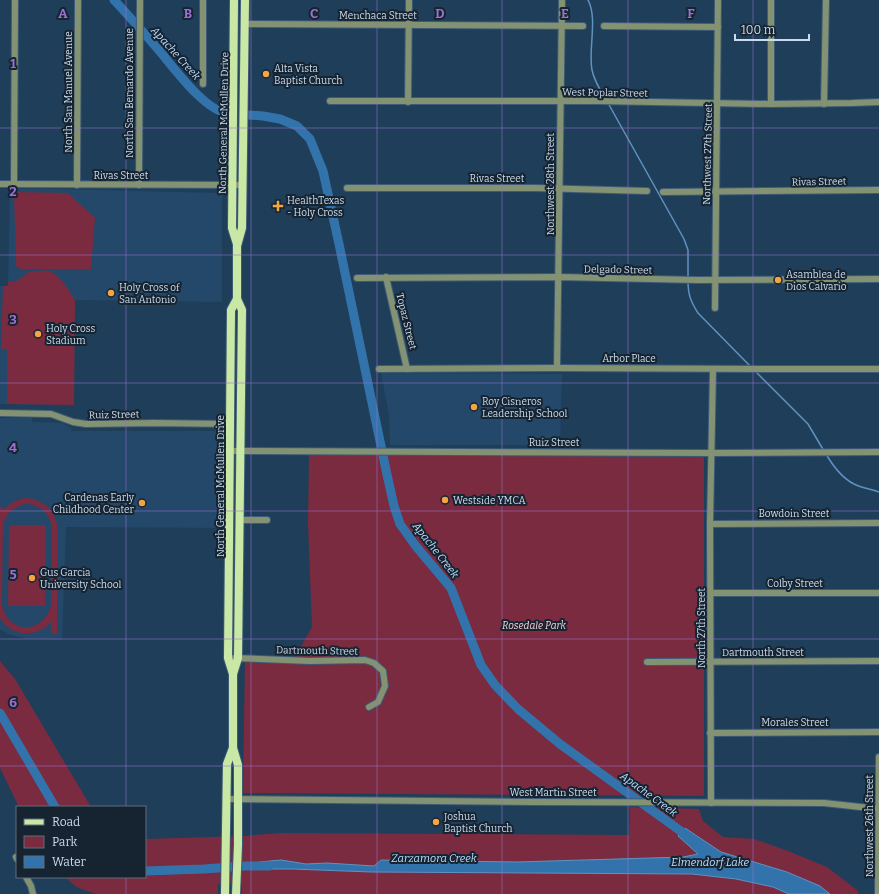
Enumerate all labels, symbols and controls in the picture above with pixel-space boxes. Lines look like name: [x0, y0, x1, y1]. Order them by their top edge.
text: A: [58, 6, 68, 21]
text: B: [184, 6, 192, 21]
text: C: [310, 6, 318, 21]
text: D: [435, 6, 445, 21]
text: E: [561, 6, 569, 21]
text: F: [687, 6, 695, 21]
street label: Menchaca Street: [339, 10, 417, 22]
scale bar: [735, 16, 809, 42]
water label: Apache Creek: [148, 23, 204, 83]
text: 100 m: [741, 23, 776, 37]
street label: North San Bernardo Avenue: [124, 28, 136, 158]
street label: North San Manuel Avenue: [63, 31, 75, 153]
street label: North General McMullen Drive: [217, 52, 231, 194]
text: 1: [10, 56, 16, 71]
place label: Alta Vista Baptist Church: [274, 63, 343, 87]
marker: Alta Vista Baptist Church: [261, 69, 271, 79]
street label: West Poplar Street: [562, 86, 648, 100]
street label: Northwest 27th Street: [701, 103, 715, 205]
street label: Northwest 28th Street: [545, 132, 557, 235]
street label: Rivas Street: [94, 170, 149, 182]
street label: Rivas Street: [470, 173, 525, 185]
street label: Rivas Street: [792, 176, 847, 188]
text: 2: [9, 184, 17, 199]
place label: HealthTexas - Holy Cross: [287, 195, 345, 219]
marker: HealthTexas - Holy Cross: [272, 200, 284, 212]
street label: Delgado Street: [584, 263, 653, 277]
place label: Asamblea de Dios Calvario: [786, 269, 847, 293]
marker: Asamblea de Dios Calvario: [773, 275, 783, 285]
place label: Holy Cross of San Antonio: [119, 282, 181, 306]
marker: Holy Cross of San Antonio: [106, 288, 116, 298]
street label: Topaz Street: [393, 292, 419, 351]
text: 3: [9, 312, 17, 327]
place label: Holy Cross Stadium: [46, 323, 95, 347]
marker: Holy Cross Stadium: [33, 329, 43, 339]
street label: Arbor Place: [602, 353, 656, 365]
place label: Roy Cisneros Leadership School: [482, 396, 567, 420]
marker: Roy Cisneros Leadership School: [469, 402, 479, 412]
street label: Ruiz Street: [89, 409, 140, 421]
street label: North General McMullen Drive: [215, 415, 227, 557]
street label: Ruiz Street: [529, 437, 580, 449]
text: 4: [9, 440, 17, 455]
place label: Cardenas Early Childhood Center: [53, 492, 135, 516]
marker: Westside YMCA: [440, 495, 450, 505]
place label: Westside YMCA: [453, 495, 527, 507]
marker: Cardenas Early Childhood Center: [137, 498, 147, 508]
street label: Bowdoin Street: [759, 508, 830, 520]
water label: Apache Creek: [409, 519, 462, 582]
text: 5: [9, 567, 17, 582]
place label: Gus Garcia University School: [40, 567, 122, 591]
marker: Gus Garcia University School: [27, 573, 37, 583]
street label: Colby Street: [767, 578, 823, 590]
street label: North 27th Street: [696, 588, 708, 668]
park label: Rosedale Park: [502, 620, 566, 632]
street label: Dartmouth Street: [276, 644, 358, 658]
street label: Dartmouth Street: [722, 647, 804, 659]
text: 6: [9, 695, 17, 710]
street label: Morales Street: [761, 717, 829, 729]
water label: Apache Creek: [617, 769, 681, 820]
street label: Northwest 26th Street: [864, 774, 876, 877]
street label: West Martin Street: [509, 787, 597, 799]
legend: [16, 806, 146, 878]
place label: Joshua Baptist Church: [443, 811, 513, 835]
text: Road: [52, 815, 80, 829]
marker: Joshua Baptist Church: [431, 817, 441, 827]
text: Park: [52, 835, 78, 849]
water label: Zarzamora Creek: [391, 852, 478, 865]
text: Water: [52, 855, 87, 869]
water label: Elmendorf Lake: [671, 856, 749, 869]

